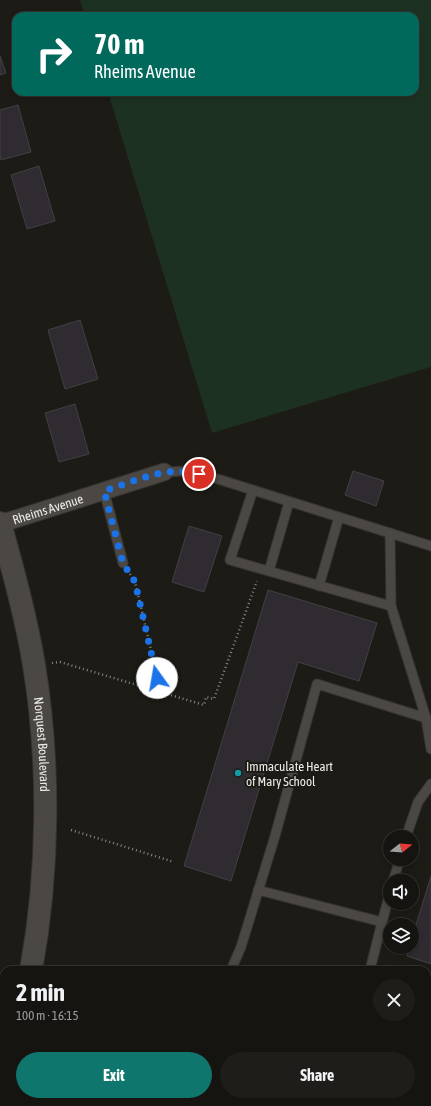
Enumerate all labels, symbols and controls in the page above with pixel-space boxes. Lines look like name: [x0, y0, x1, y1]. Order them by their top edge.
icon: right: [28, 28, 80, 80]
text: 70 m: [94, 28, 144, 60]
text: Rheims Avenue: [94, 61, 196, 82]
pin: [182, 457, 216, 491]
icon: arrive: [188, 463, 210, 485]
street label: Rheims Avenue: [11, 491, 85, 528]
position arrow: [136, 657, 178, 699]
street label: Norquest Boulevard: [31, 696, 52, 792]
place label: Immaculate Heart of Mary School: [246, 759, 333, 789]
marker: Immaculate Heart of Mary School: [233, 768, 243, 778]
north arrow: [383, 830, 419, 866]
map controls: [383, 830, 419, 954]
button: sound: [383, 874, 419, 910]
button: layers: [383, 918, 419, 954]
text: 2 min: [16, 979, 65, 1006]
button: close: [373, 979, 415, 1021]
text: 100 m · 16:15: [16, 1008, 79, 1023]
button: Exit: [16, 1052, 212, 1098]
button: Share: [220, 1052, 415, 1098]

